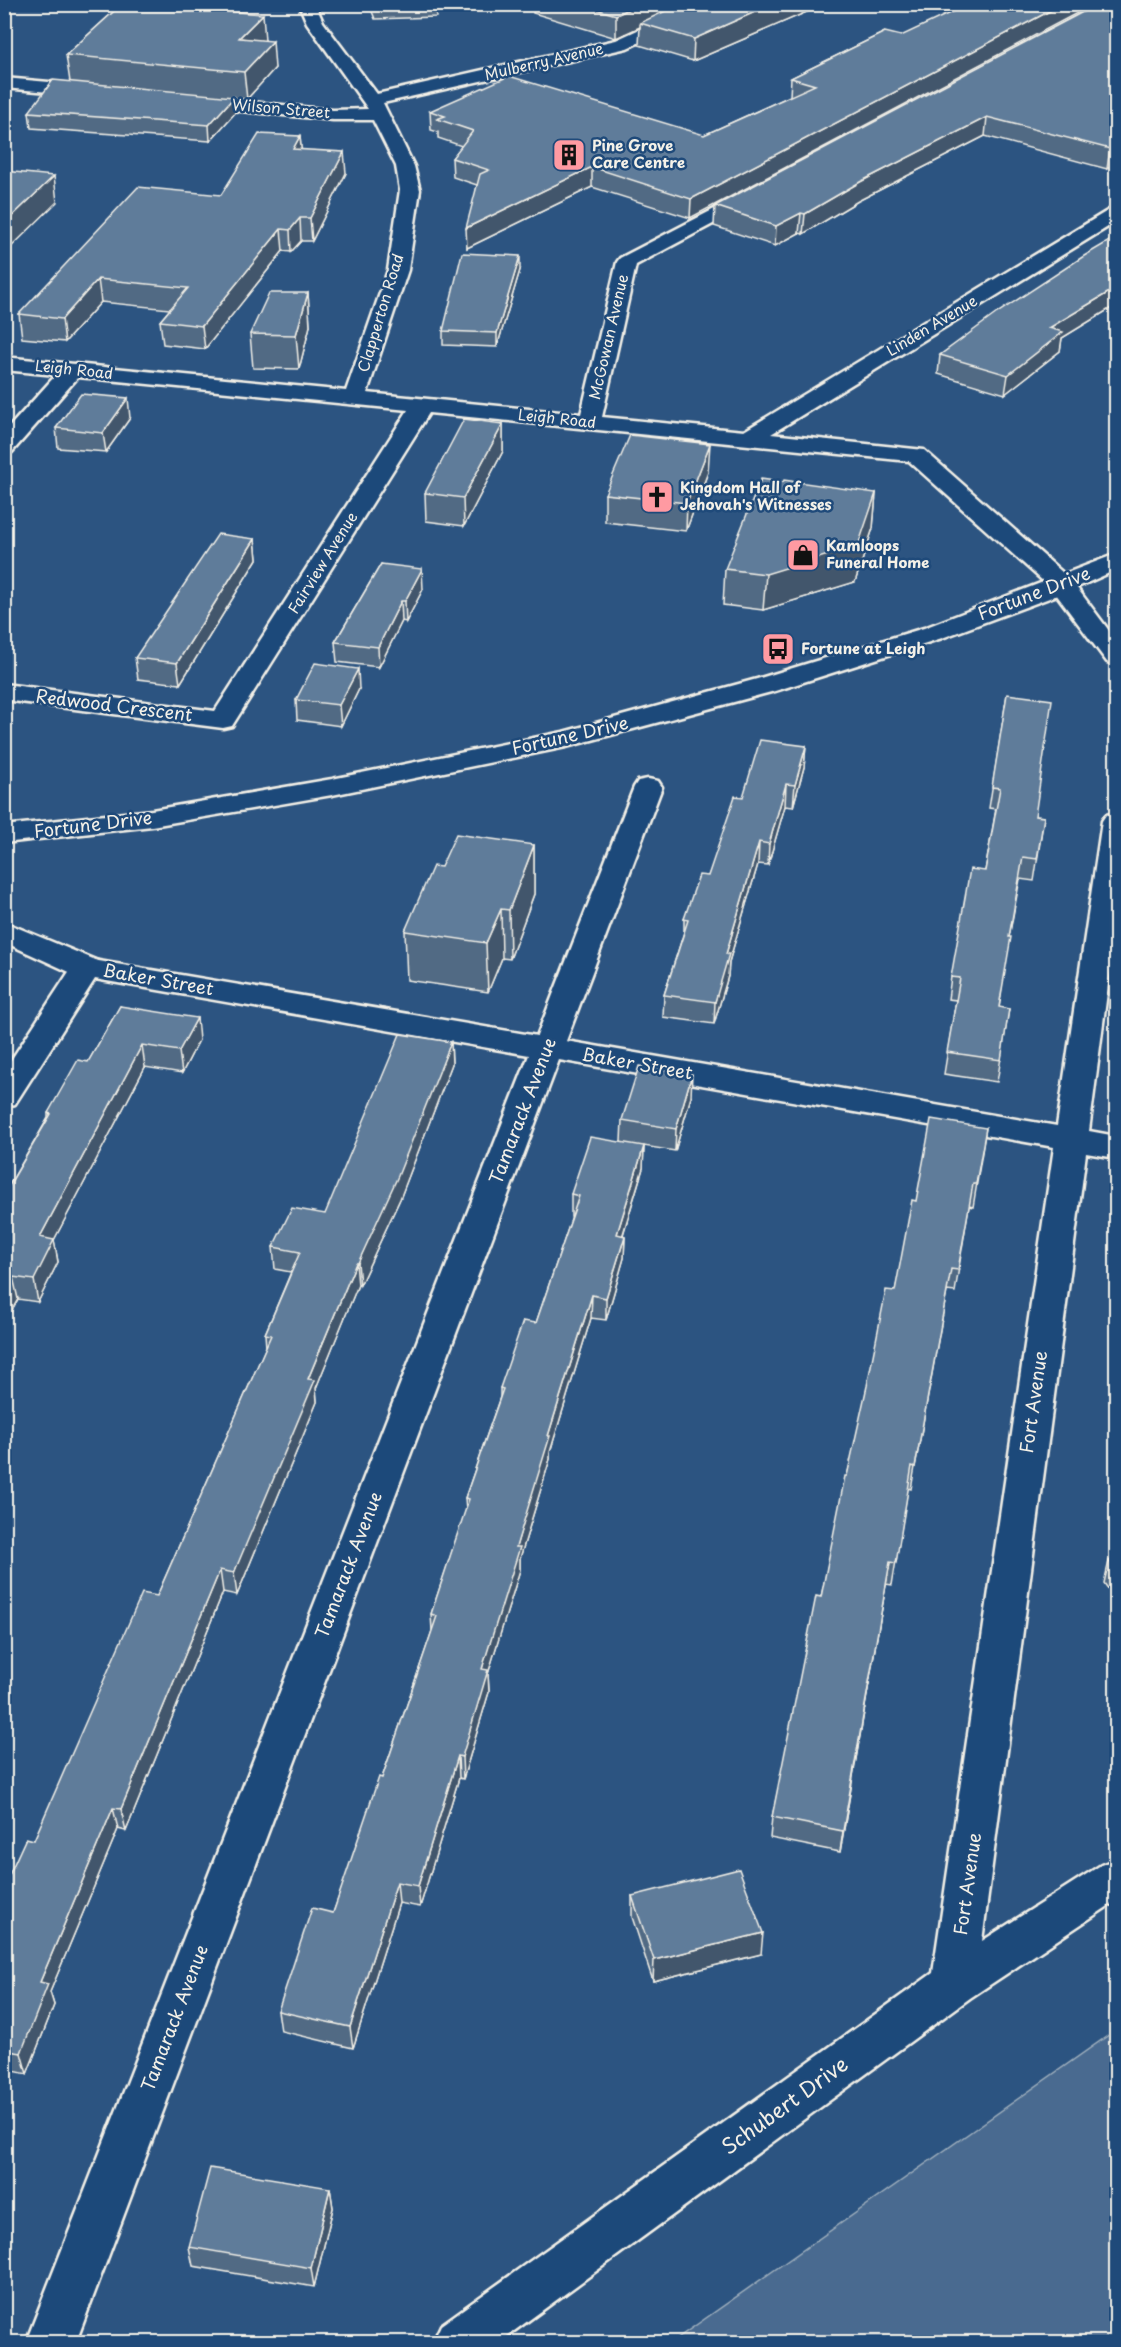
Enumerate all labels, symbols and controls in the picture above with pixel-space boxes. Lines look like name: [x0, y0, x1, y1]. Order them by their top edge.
street label: Mulberry Avenue: [482, 36, 605, 85]
street label: Wilson Street: [231, 92, 331, 123]
place label: Pine Grove Care Centre: [592, 133, 685, 173]
building icon: Pine Grove Care Centre: [551, 137, 587, 173]
street label: Clapperton Road: [351, 251, 409, 375]
street label: McGowan Avenue: [582, 272, 633, 402]
street label: Linden Avenue: [881, 288, 981, 361]
street label: Leigh Road: [34, 353, 114, 384]
street label: Leigh Road: [517, 402, 597, 433]
place label: Kingdom Hall of Jehovah's Witnesses: [680, 475, 832, 515]
church icon: Kingdom Hall of Jehovah's Witnesses: [639, 479, 675, 515]
street label: Fairview Avenue: [281, 507, 362, 618]
place label: Kamloops Funeral Home: [826, 533, 929, 573]
shop icon: Kamloops Funeral Home: [785, 537, 821, 573]
street label: Fortune Drive: [973, 559, 1094, 626]
bus stop icon: Fortune at Leigh: [760, 631, 796, 667]
place label: Fortune at Leigh: [801, 636, 926, 659]
street label: Redwood Crescent: [34, 682, 194, 728]
street label: Fortune Drive: [509, 708, 631, 761]
street label: Fortune Drive: [32, 803, 153, 844]
street label: Baker Street: [101, 956, 216, 1002]
street label: Tamarack Avenue: [481, 1033, 562, 1188]
street label: Baker Street: [580, 1040, 695, 1086]
street label: Fort Avenue: [1012, 1349, 1053, 1455]
street label: Tamarack Avenue: [307, 1487, 388, 1642]
street label: Fort Avenue: [946, 1831, 987, 1937]
street label: Tamarack Avenue: [133, 1940, 214, 2095]
street label: Schubert Drive: [714, 2047, 854, 2161]

